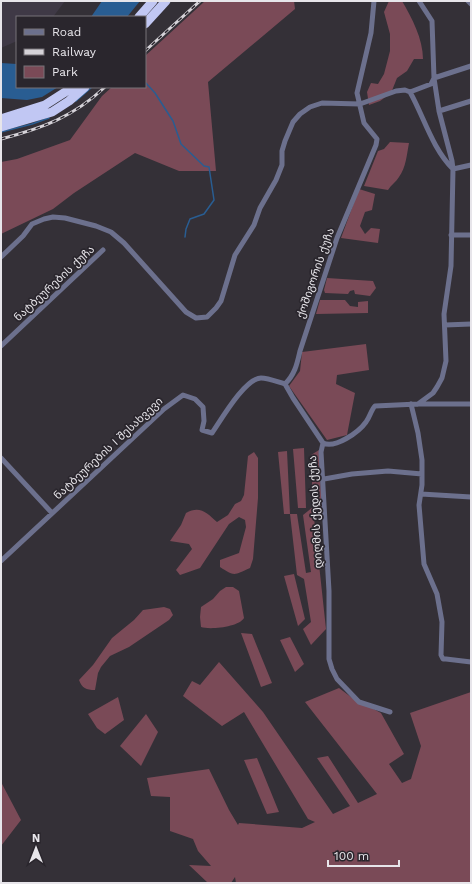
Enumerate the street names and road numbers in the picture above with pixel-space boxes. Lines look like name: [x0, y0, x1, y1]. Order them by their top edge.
street label: ქოშიგორის ქუჩა: [294, 226, 337, 320]
street label: ნატბეურების ქუჩა: [11, 243, 97, 324]
street label: ნატბეურების I შესახვევი: [51, 395, 165, 502]
street label: დიღმის ქედის ქუჩა: [306, 455, 325, 569]

